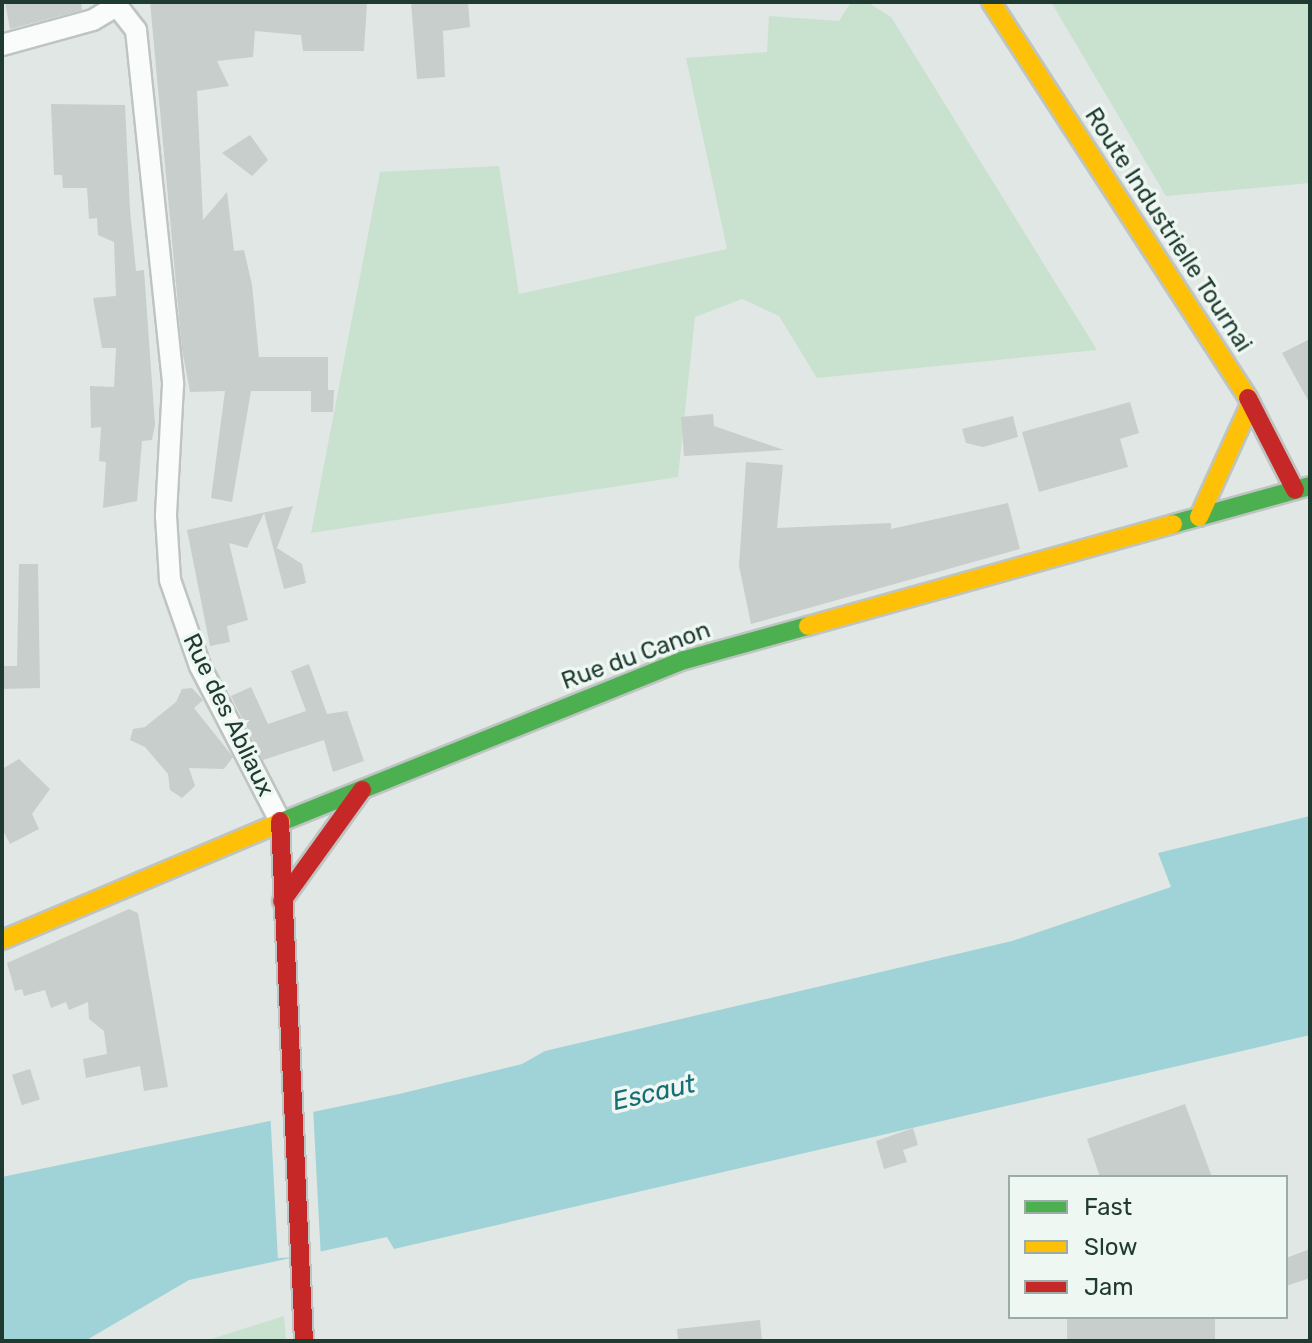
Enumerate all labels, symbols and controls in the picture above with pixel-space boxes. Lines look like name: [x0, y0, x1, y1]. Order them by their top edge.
street label: Route Industrielle Tournai: [1078, 102, 1258, 358]
street label: Rue du Canon: [558, 616, 714, 696]
street label: Rue des Abliaux: [176, 629, 280, 801]
water label: Escaut: [609, 1068, 699, 1118]
legend: [1008, 1175, 1288, 1319]
text: Fast: [1084, 1193, 1132, 1221]
text: Slow: [1084, 1233, 1137, 1261]
text: Jam: [1084, 1273, 1134, 1301]

